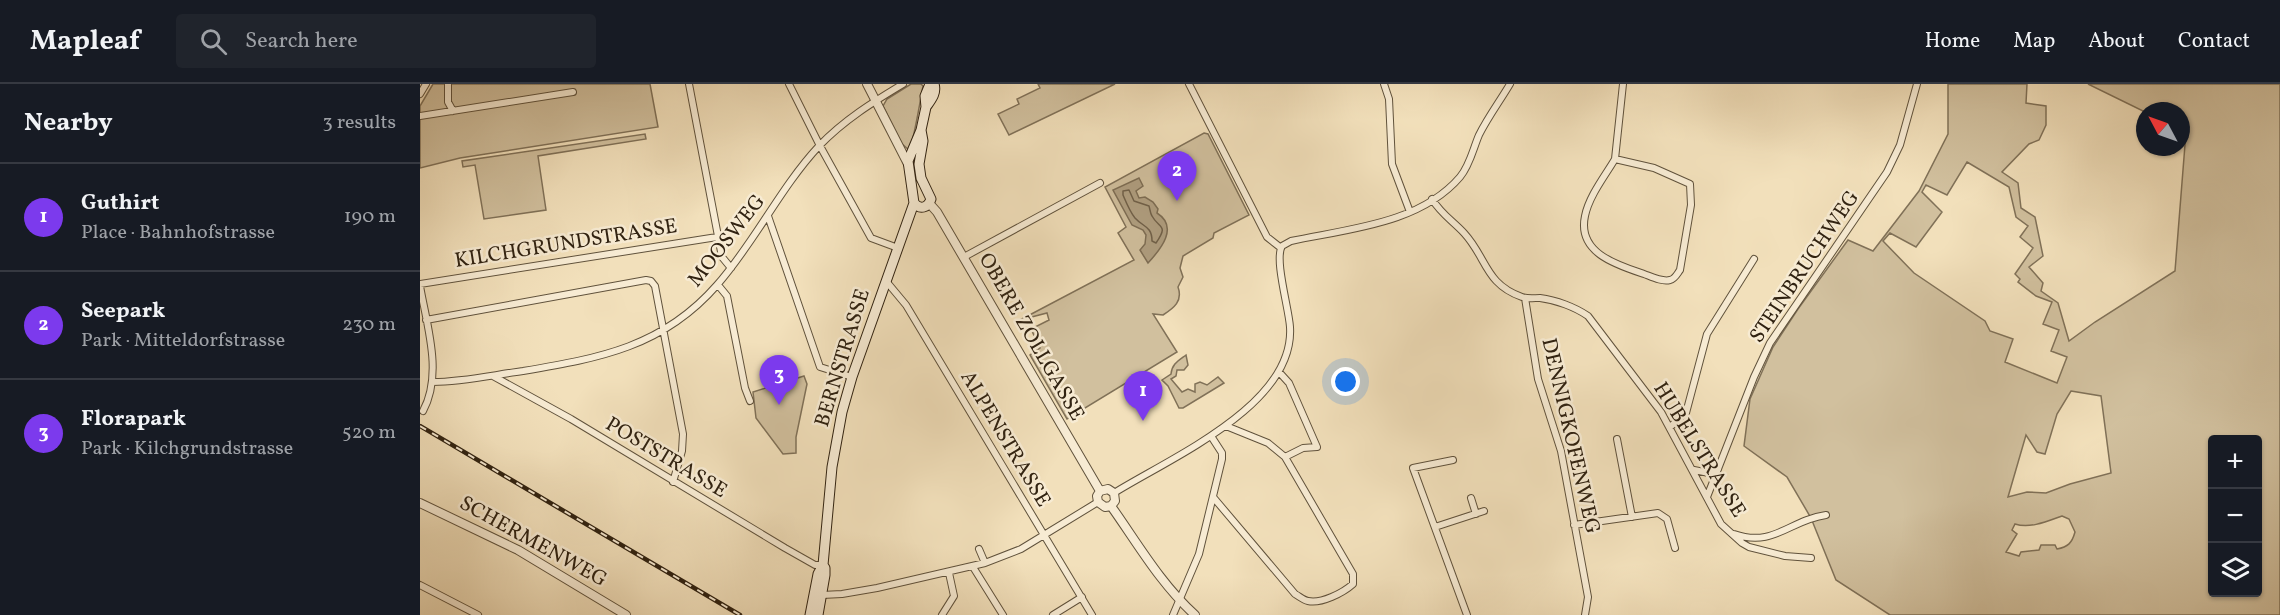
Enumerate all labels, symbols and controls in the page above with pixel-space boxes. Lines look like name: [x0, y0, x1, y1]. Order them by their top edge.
search box: [176, 14, 596, 68]
text: Mapleaf: [30, 22, 140, 61]
icon: search: [197, 25, 230, 58]
text: Search here: [245, 26, 358, 57]
text: Home: [1925, 27, 1980, 56]
text: Map: [2013, 27, 2055, 56]
text: About: [2088, 27, 2145, 56]
text: Contact: [2178, 27, 2250, 56]
north arrow: [2136, 102, 2190, 156]
text: Nearby: [24, 105, 113, 141]
text: 3 results: [322, 109, 396, 137]
pin: 2: [1158, 152, 1197, 201]
street label: STEINBRUCHWEG: [1743, 185, 1867, 349]
text: Guthirt: [81, 188, 159, 219]
street label: MOOSWEG: [682, 189, 772, 293]
text: 1: [39, 203, 48, 231]
text: 190 m: [344, 203, 396, 231]
street label: KILCHGRUNDSTRASSE: [453, 212, 679, 276]
text: Place · Bahnhofstrasse: [81, 219, 275, 247]
street label: OBERE ZOLLGASSE: [971, 248, 1091, 426]
street label: BERNSTRASSE: [808, 285, 878, 431]
text: Seepark: [81, 296, 165, 327]
text: 2: [38, 311, 49, 339]
text: 230 m: [342, 311, 396, 339]
text: Park · Mitteldorfstrasse: [81, 327, 285, 355]
street label: DENNIGKOFENWEG: [1533, 335, 1607, 537]
pin: 3: [760, 356, 798, 405]
street label: ALPENSTRASSE: [953, 365, 1057, 513]
your location: [1331, 367, 1360, 396]
pin: 1: [1124, 372, 1162, 421]
street label: HUBELSTRASSE: [1646, 377, 1752, 523]
text: Florapark: [81, 404, 186, 435]
street label: POSTSTRASSE: [600, 410, 732, 506]
text: 3: [38, 419, 49, 447]
text: 520 m: [342, 419, 396, 447]
text: Park · Kilchgrundstrasse: [81, 435, 293, 463]
map controls: [2208, 435, 2262, 597]
button: +: [2208, 435, 2262, 489]
street label: SCHERMENWEG: [454, 489, 612, 595]
button: −: [2208, 489, 2262, 543]
button: layers: [2208, 543, 2262, 597]

